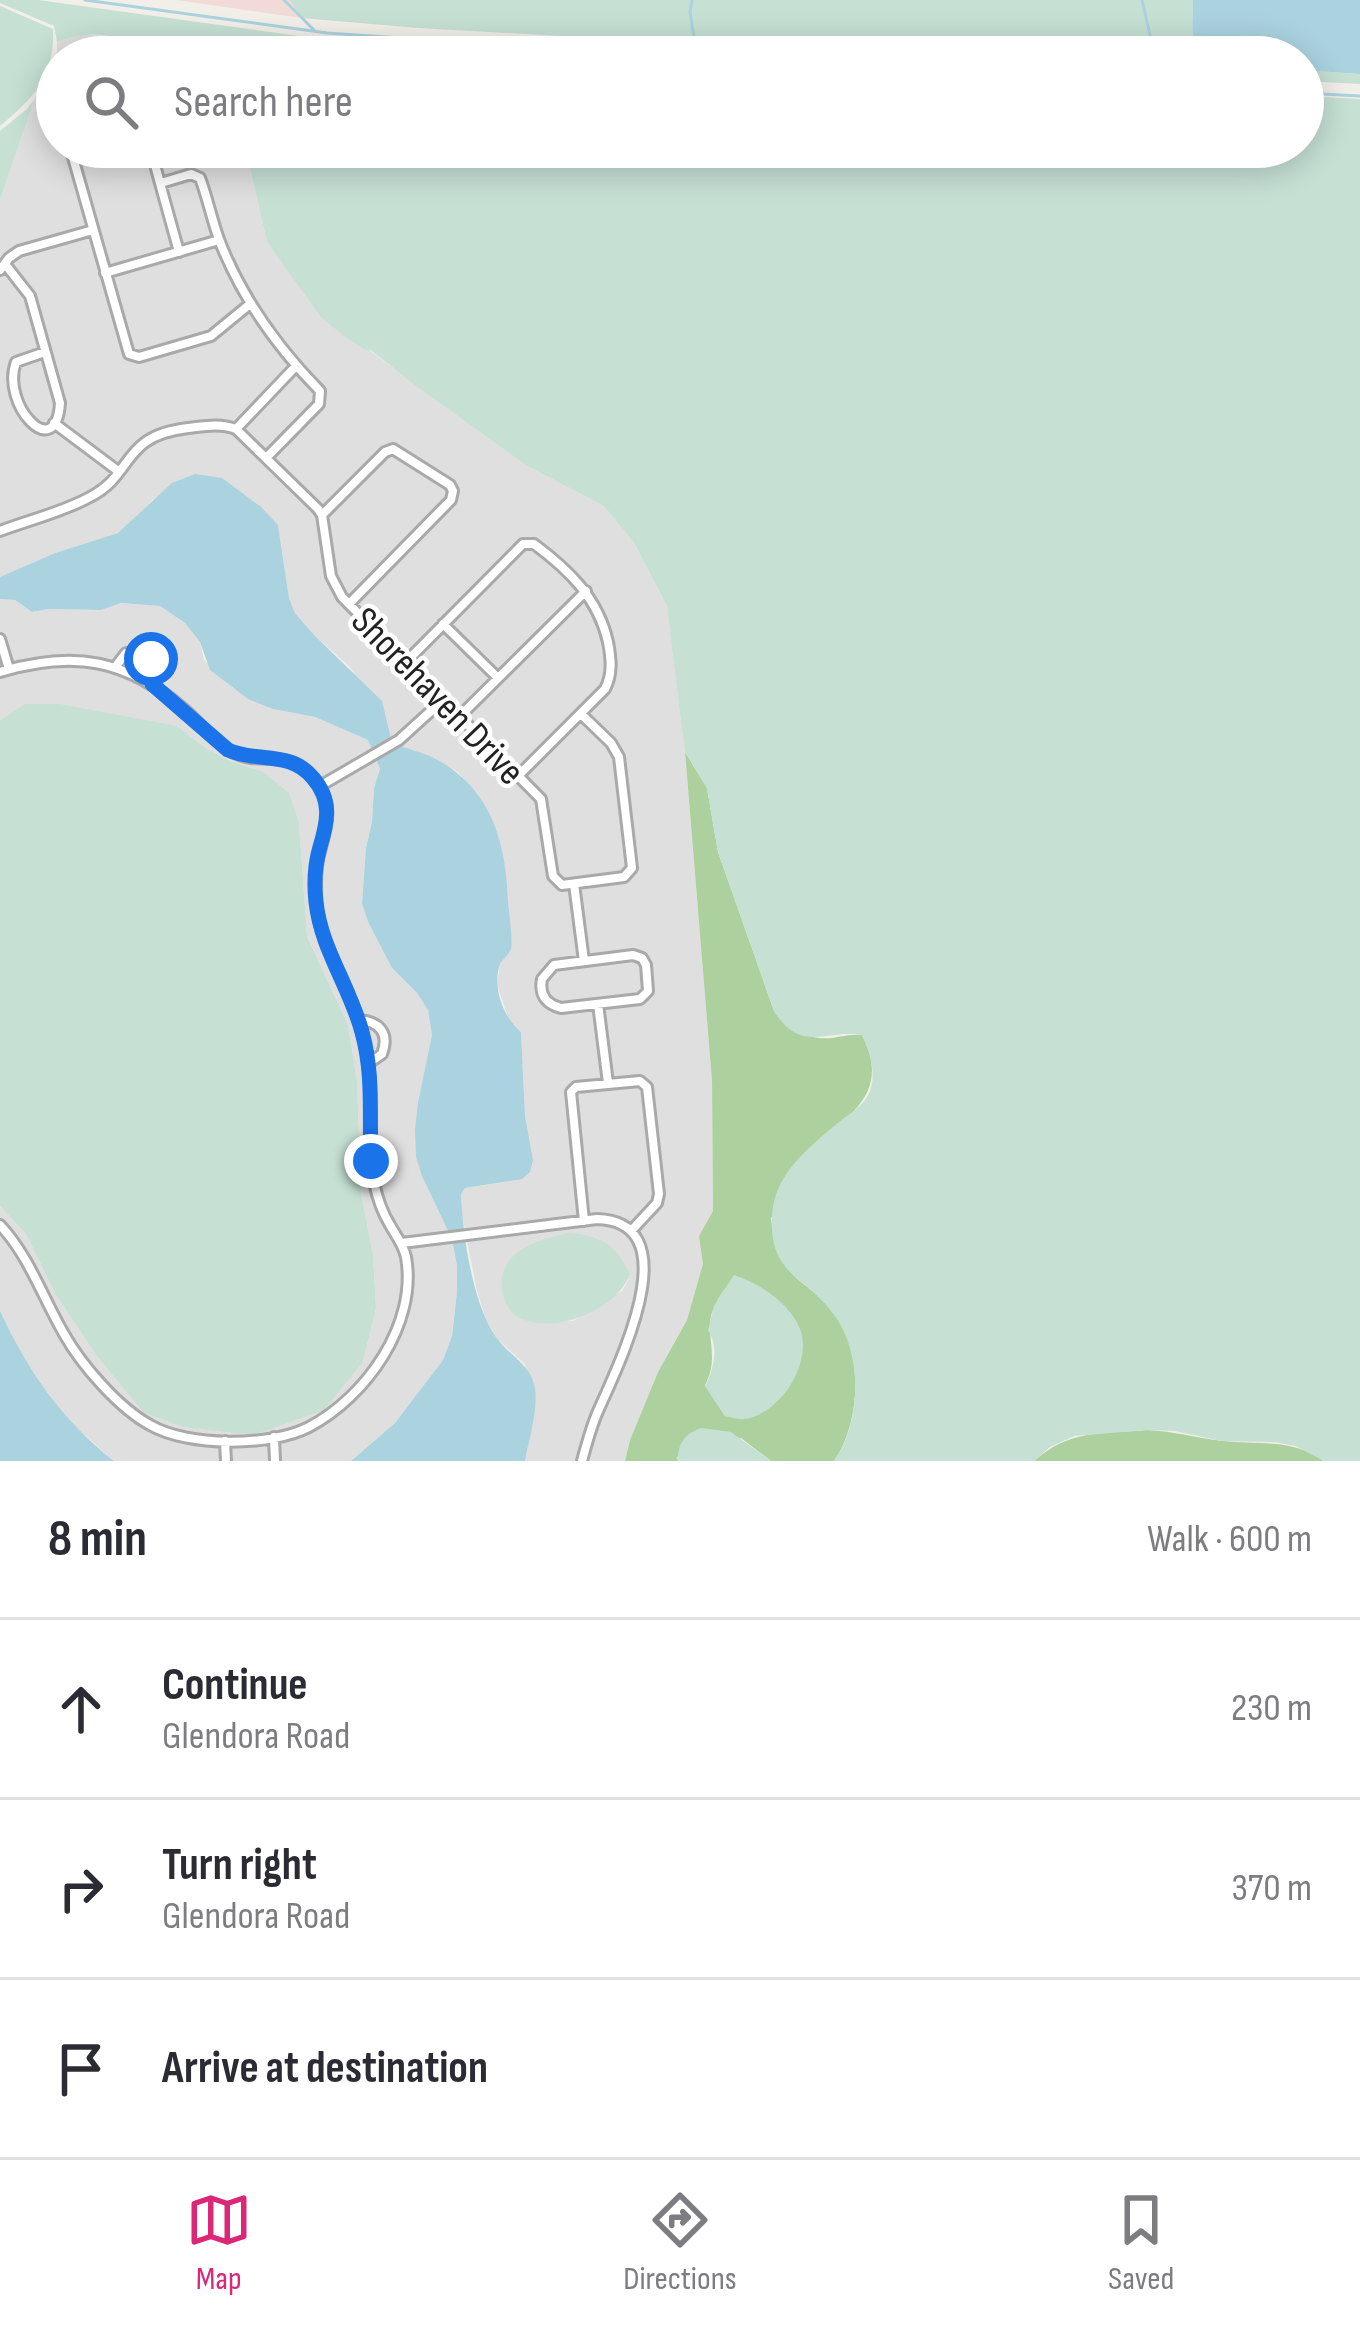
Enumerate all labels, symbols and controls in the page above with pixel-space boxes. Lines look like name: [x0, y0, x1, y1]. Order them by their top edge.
search box: [36, 36, 1324, 168]
icon: search: [78, 69, 144, 135]
text: Search here: [174, 75, 353, 130]
street label: Shorehaven Drive: [341, 598, 534, 795]
route start: [124, 632, 178, 686]
route end: [344, 1134, 398, 1188]
text: 8 min: [48, 1509, 147, 1570]
text: Walk · 600 m: [1147, 1516, 1312, 1563]
text: Continue: [162, 1658, 308, 1713]
icon: ahead: [48, 1676, 114, 1742]
text: 230 m: [1231, 1685, 1312, 1732]
text: Glendora Road: [162, 1713, 350, 1760]
text: Turn right: [162, 1838, 317, 1893]
icon: right: [48, 1856, 114, 1922]
text: 370 m: [1232, 1865, 1312, 1912]
text: Glendora Road: [162, 1893, 350, 1940]
icon: arrive: [48, 2036, 114, 2102]
text: Arrive at destination: [162, 2041, 488, 2096]
tab: Map: [186, 2187, 252, 2299]
tab: Directions: [623, 2187, 737, 2299]
tab: Saved: [1108, 2187, 1174, 2299]

